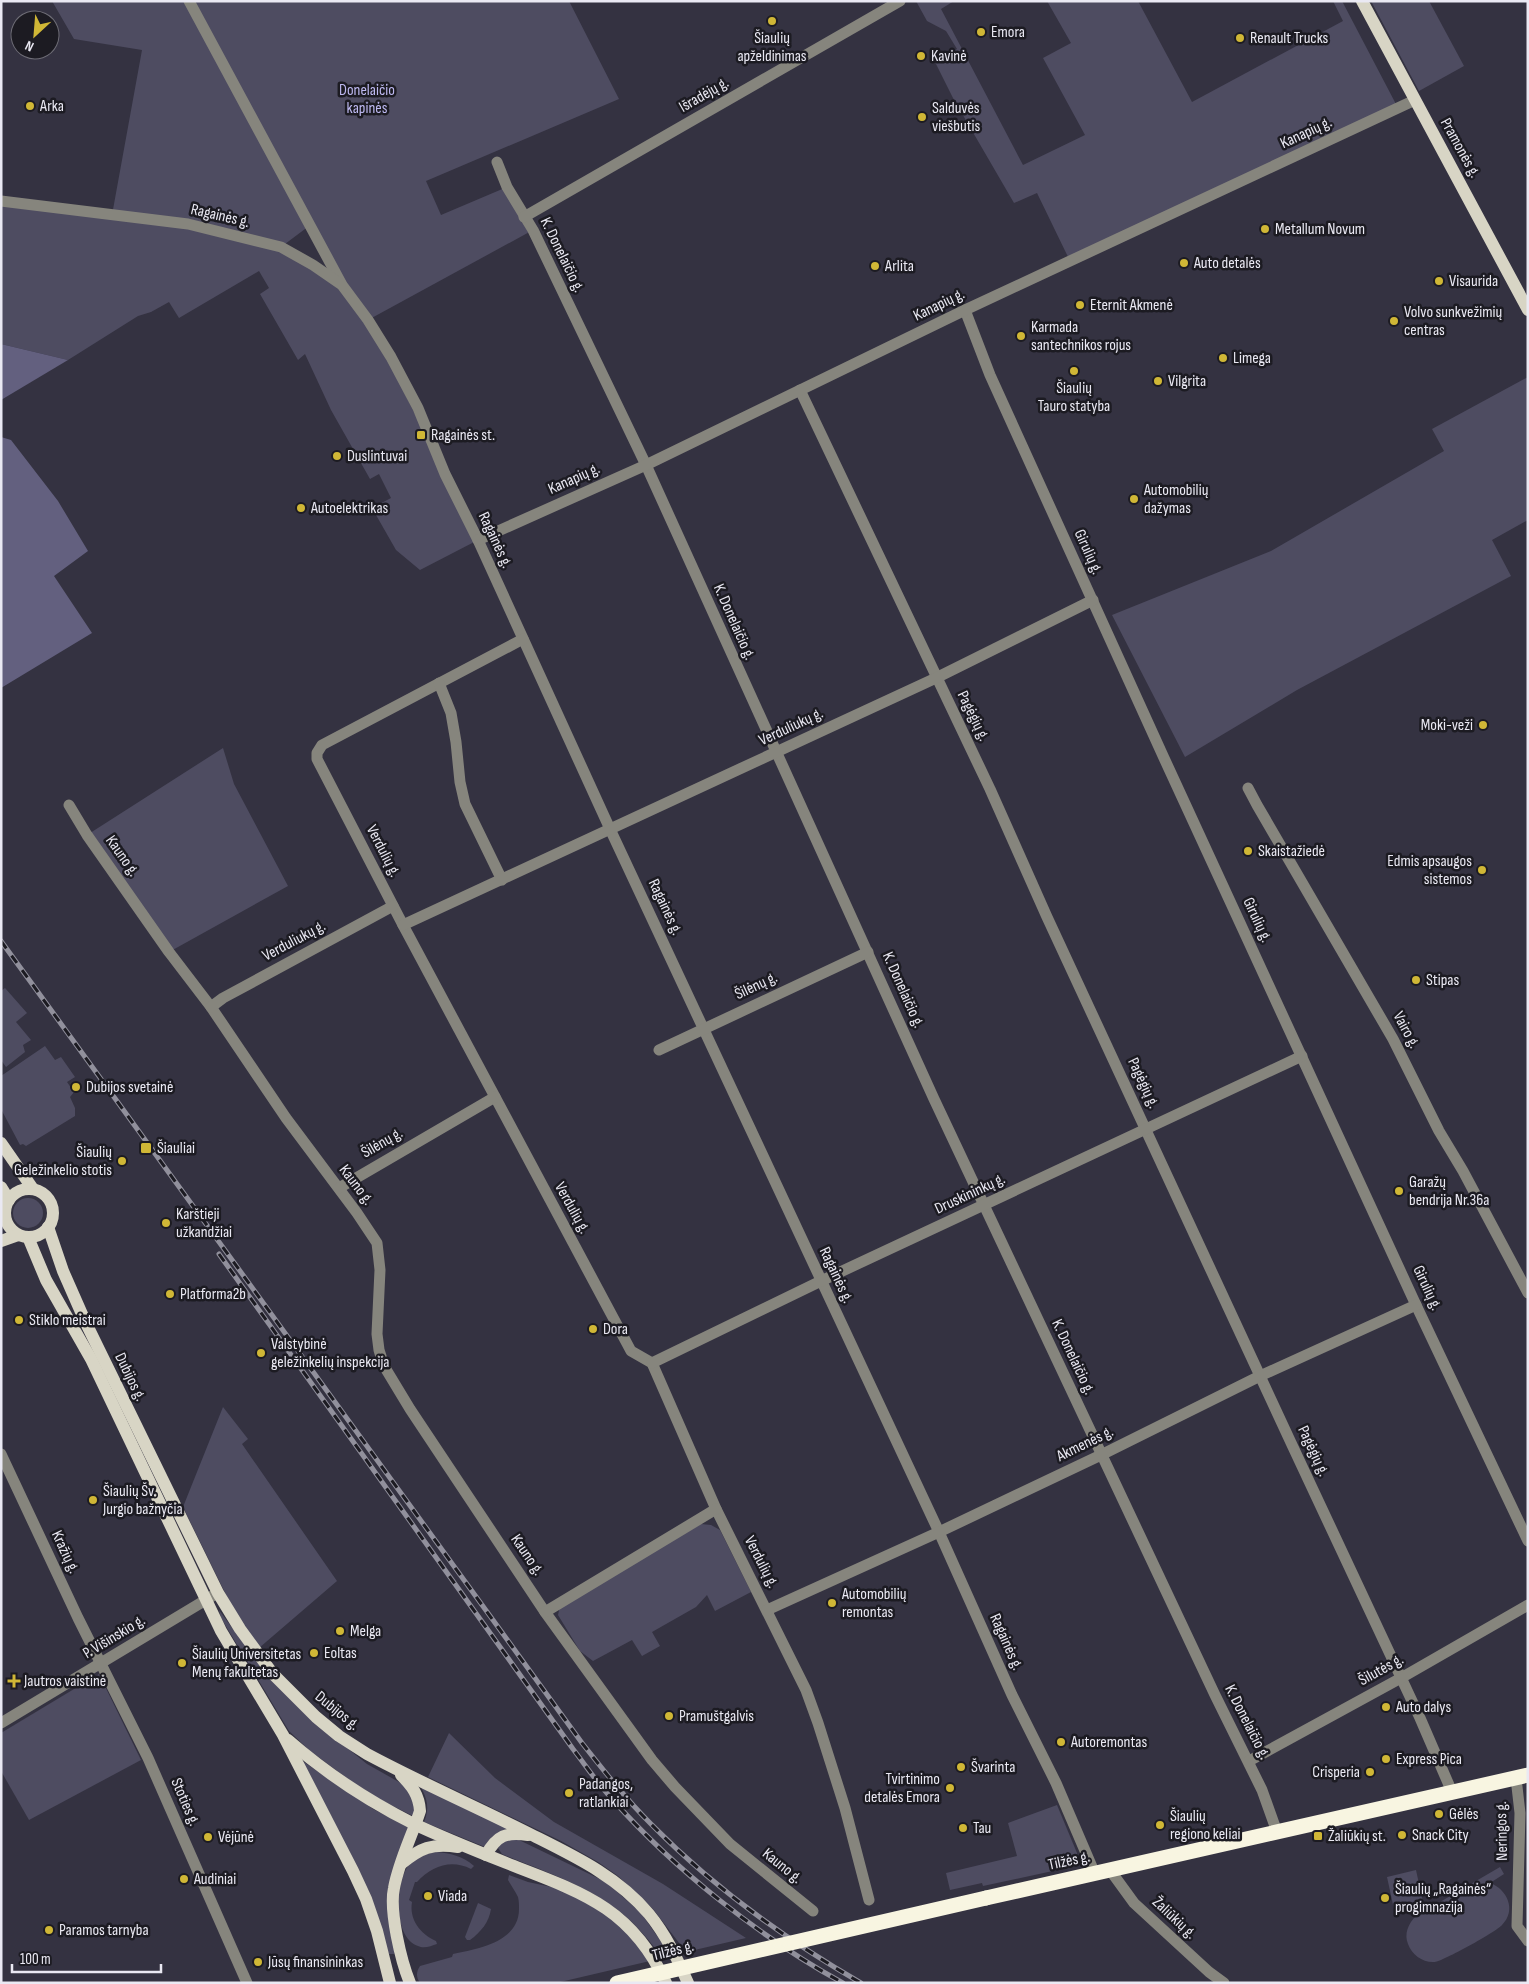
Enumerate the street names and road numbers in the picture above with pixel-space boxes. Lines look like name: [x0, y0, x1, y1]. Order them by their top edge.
street label: Išradėjų g.: [676, 73, 732, 117]
street label: Kanapių g.: [1277, 113, 1335, 153]
street label: Pramonės g.: [1436, 115, 1484, 181]
street label: Ragainės g.: [189, 200, 251, 232]
street label: K. Donelaičio g.: [536, 214, 588, 296]
street label: Kanapių g.: [910, 285, 968, 325]
street label: Kanapių g.: [545, 459, 603, 499]
street label: Ragainės g.: [474, 509, 516, 571]
street label: Girulių g.: [1070, 527, 1106, 577]
street label: K. Donelaičio g.: [709, 581, 759, 663]
street label: Pagėgių g.: [953, 688, 993, 744]
street label: Verduliukų g.: [756, 704, 826, 750]
street label: Verdulių g.: [362, 822, 404, 880]
street label: Kauno g.: [101, 832, 143, 880]
street label: Ragainės g.: [644, 876, 686, 938]
street label: Girulių g.: [1238, 895, 1276, 945]
street label: Verduliukų g.: [259, 917, 329, 965]
street label: K. Donelaičio g.: [878, 949, 928, 1031]
street label: Šilėnų g.: [732, 968, 780, 1004]
street label: Vairo g.: [1389, 1008, 1423, 1052]
street label: Pagėgių g.: [1123, 1055, 1163, 1111]
street label: Šilėnų g.: [358, 1124, 406, 1162]
street label: Kauno g.: [335, 1161, 377, 1209]
street label: Druskininkų g.: [932, 1169, 1008, 1219]
street label: Verdulių g.: [550, 1179, 594, 1237]
street label: Ragainės g.: [815, 1244, 857, 1306]
street label: Girulių g.: [1408, 1263, 1446, 1313]
street label: K. Donelaičio g.: [1047, 1316, 1099, 1398]
street label: Dubijos g.: [110, 1350, 150, 1404]
street label: Akmenės g.: [1053, 1422, 1117, 1466]
street label: Pagėgių g.: [1293, 1423, 1333, 1479]
street label: Kražių g.: [47, 1528, 83, 1576]
street label: Kauno g.: [506, 1531, 548, 1579]
street label: Verdulių g.: [740, 1533, 782, 1591]
street label: P. Višinskio g.: [79, 1611, 149, 1663]
street label: Ragainės g.: [985, 1611, 1027, 1673]
street label: Šilutės g.: [1355, 1650, 1407, 1690]
street label: K. Donelaičio g.: [1220, 1682, 1274, 1762]
street label: Dubijos g.: [311, 1687, 363, 1735]
street label: Stoties g.: [166, 1775, 204, 1829]
street label: Neringos g.: [1492, 1801, 1512, 1861]
street label: Kauno g.: [758, 1844, 806, 1888]
street label: Tilžės g.: [1046, 1847, 1092, 1875]
street label: Žaliūkių g.: [1148, 1893, 1200, 1943]
street label: Tilžės g.: [650, 1937, 696, 1965]

